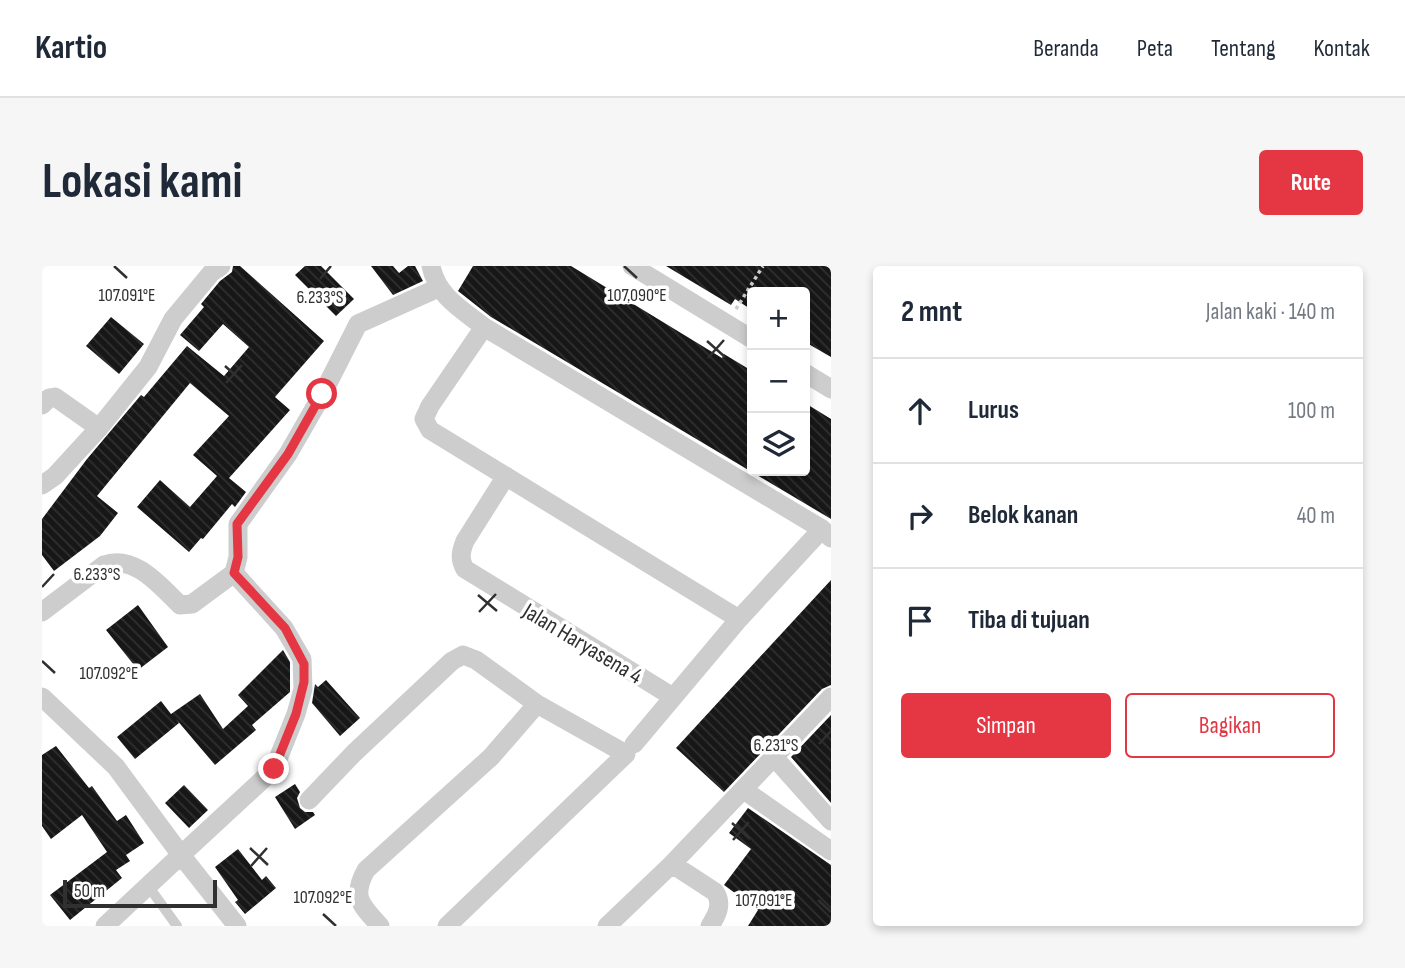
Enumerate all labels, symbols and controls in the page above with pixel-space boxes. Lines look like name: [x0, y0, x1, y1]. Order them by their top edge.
text: Kartio: [35, 28, 107, 68]
text: Beranda: [1033, 34, 1099, 63]
text: Peta: [1137, 34, 1173, 63]
text: Tentang: [1211, 34, 1276, 63]
text: Kontak: [1314, 34, 1370, 63]
button: Rute: [1259, 150, 1363, 215]
text: Lokasi kami: [42, 153, 242, 212]
text: 107.091°E: [99, 285, 156, 306]
text: 107.090°E: [607, 285, 667, 306]
text: 6.233°S: [296, 287, 344, 308]
map controls: [747, 287, 810, 476]
button: +: [747, 287, 810, 350]
text: 2 mnt: [901, 294, 962, 330]
text: Jalan kaki · 140 m: [1206, 298, 1335, 326]
button: −: [747, 350, 810, 413]
route start: [306, 378, 337, 409]
icon: ahead: [901, 392, 939, 430]
text: Lurus: [968, 395, 1019, 426]
text: 100 m: [1288, 397, 1335, 425]
button: layers: [747, 413, 810, 476]
icon: right: [901, 497, 939, 535]
text: Belok kanan: [968, 500, 1078, 531]
text: 40 m: [1297, 502, 1335, 530]
text: 6.233°S: [73, 564, 121, 585]
street label: Jalan Haryasena 4: [517, 597, 648, 691]
icon: arrive: [901, 602, 939, 640]
text: Tiba di tujuan: [968, 605, 1090, 636]
text: 107.092°E: [80, 663, 138, 684]
button: Simpan: [901, 693, 1111, 758]
button: Bagikan: [1125, 693, 1335, 758]
text: 6.231°S: [753, 735, 799, 756]
route end: [258, 753, 289, 784]
scale bar: [63, 877, 217, 909]
text: 50 m: [74, 880, 105, 903]
text: 107.092°E: [294, 887, 352, 908]
text: 107.091°E: [736, 890, 793, 911]

